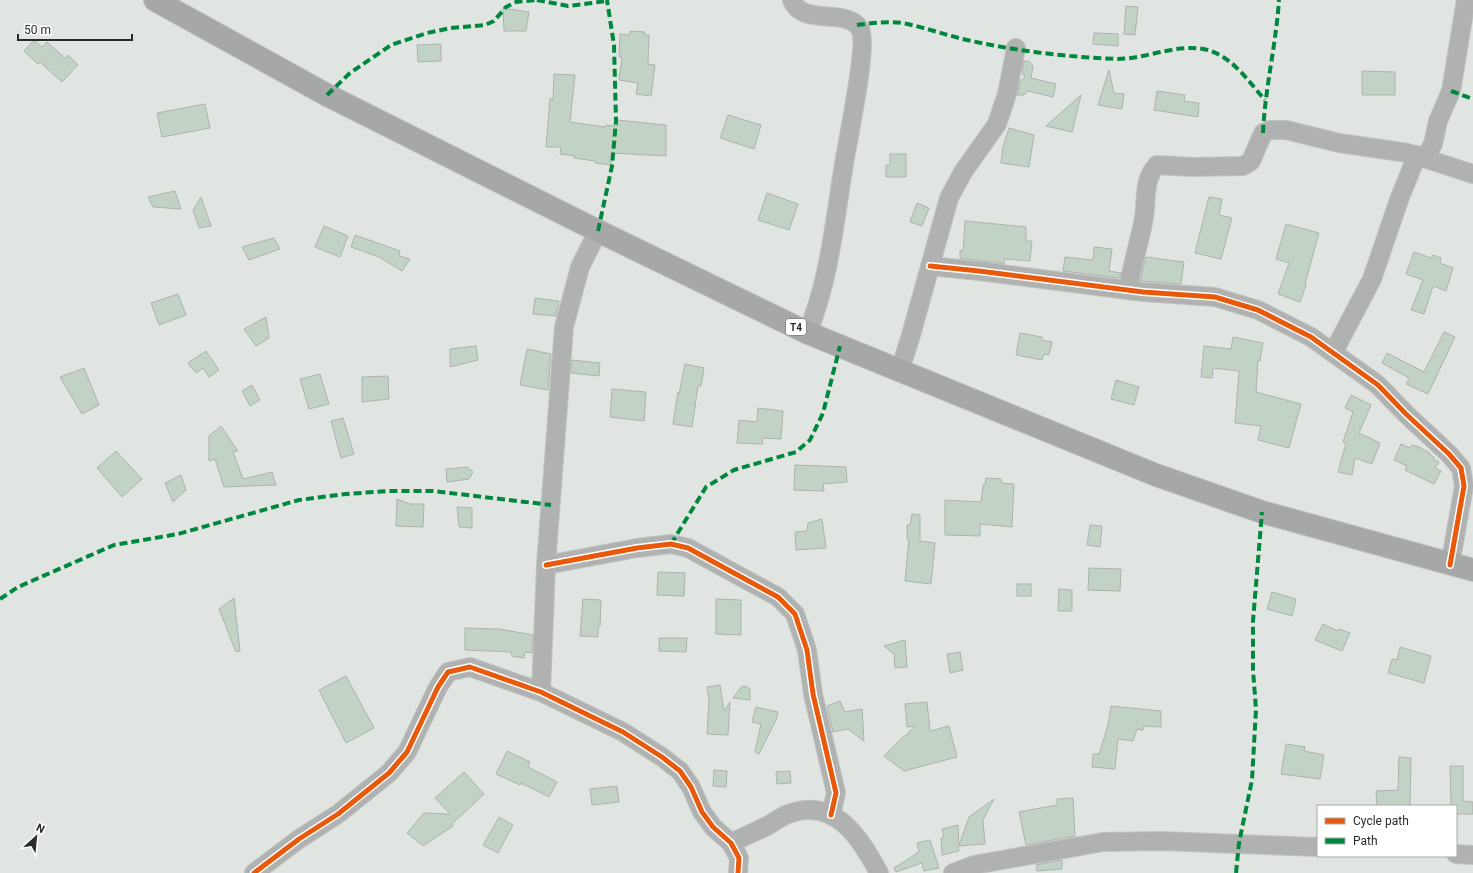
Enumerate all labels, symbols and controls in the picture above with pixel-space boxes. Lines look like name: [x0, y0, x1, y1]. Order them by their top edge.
scale bar: [18, 16, 132, 42]
text: 50 m: [24, 23, 51, 37]
road number: T4: [786, 319, 806, 335]
legend: [1317, 805, 1457, 857]
text: Cycle path: [1353, 814, 1409, 828]
north arrow: [16, 817, 56, 857]
text: N: [34, 821, 47, 836]
text: Path: [1353, 834, 1378, 848]

